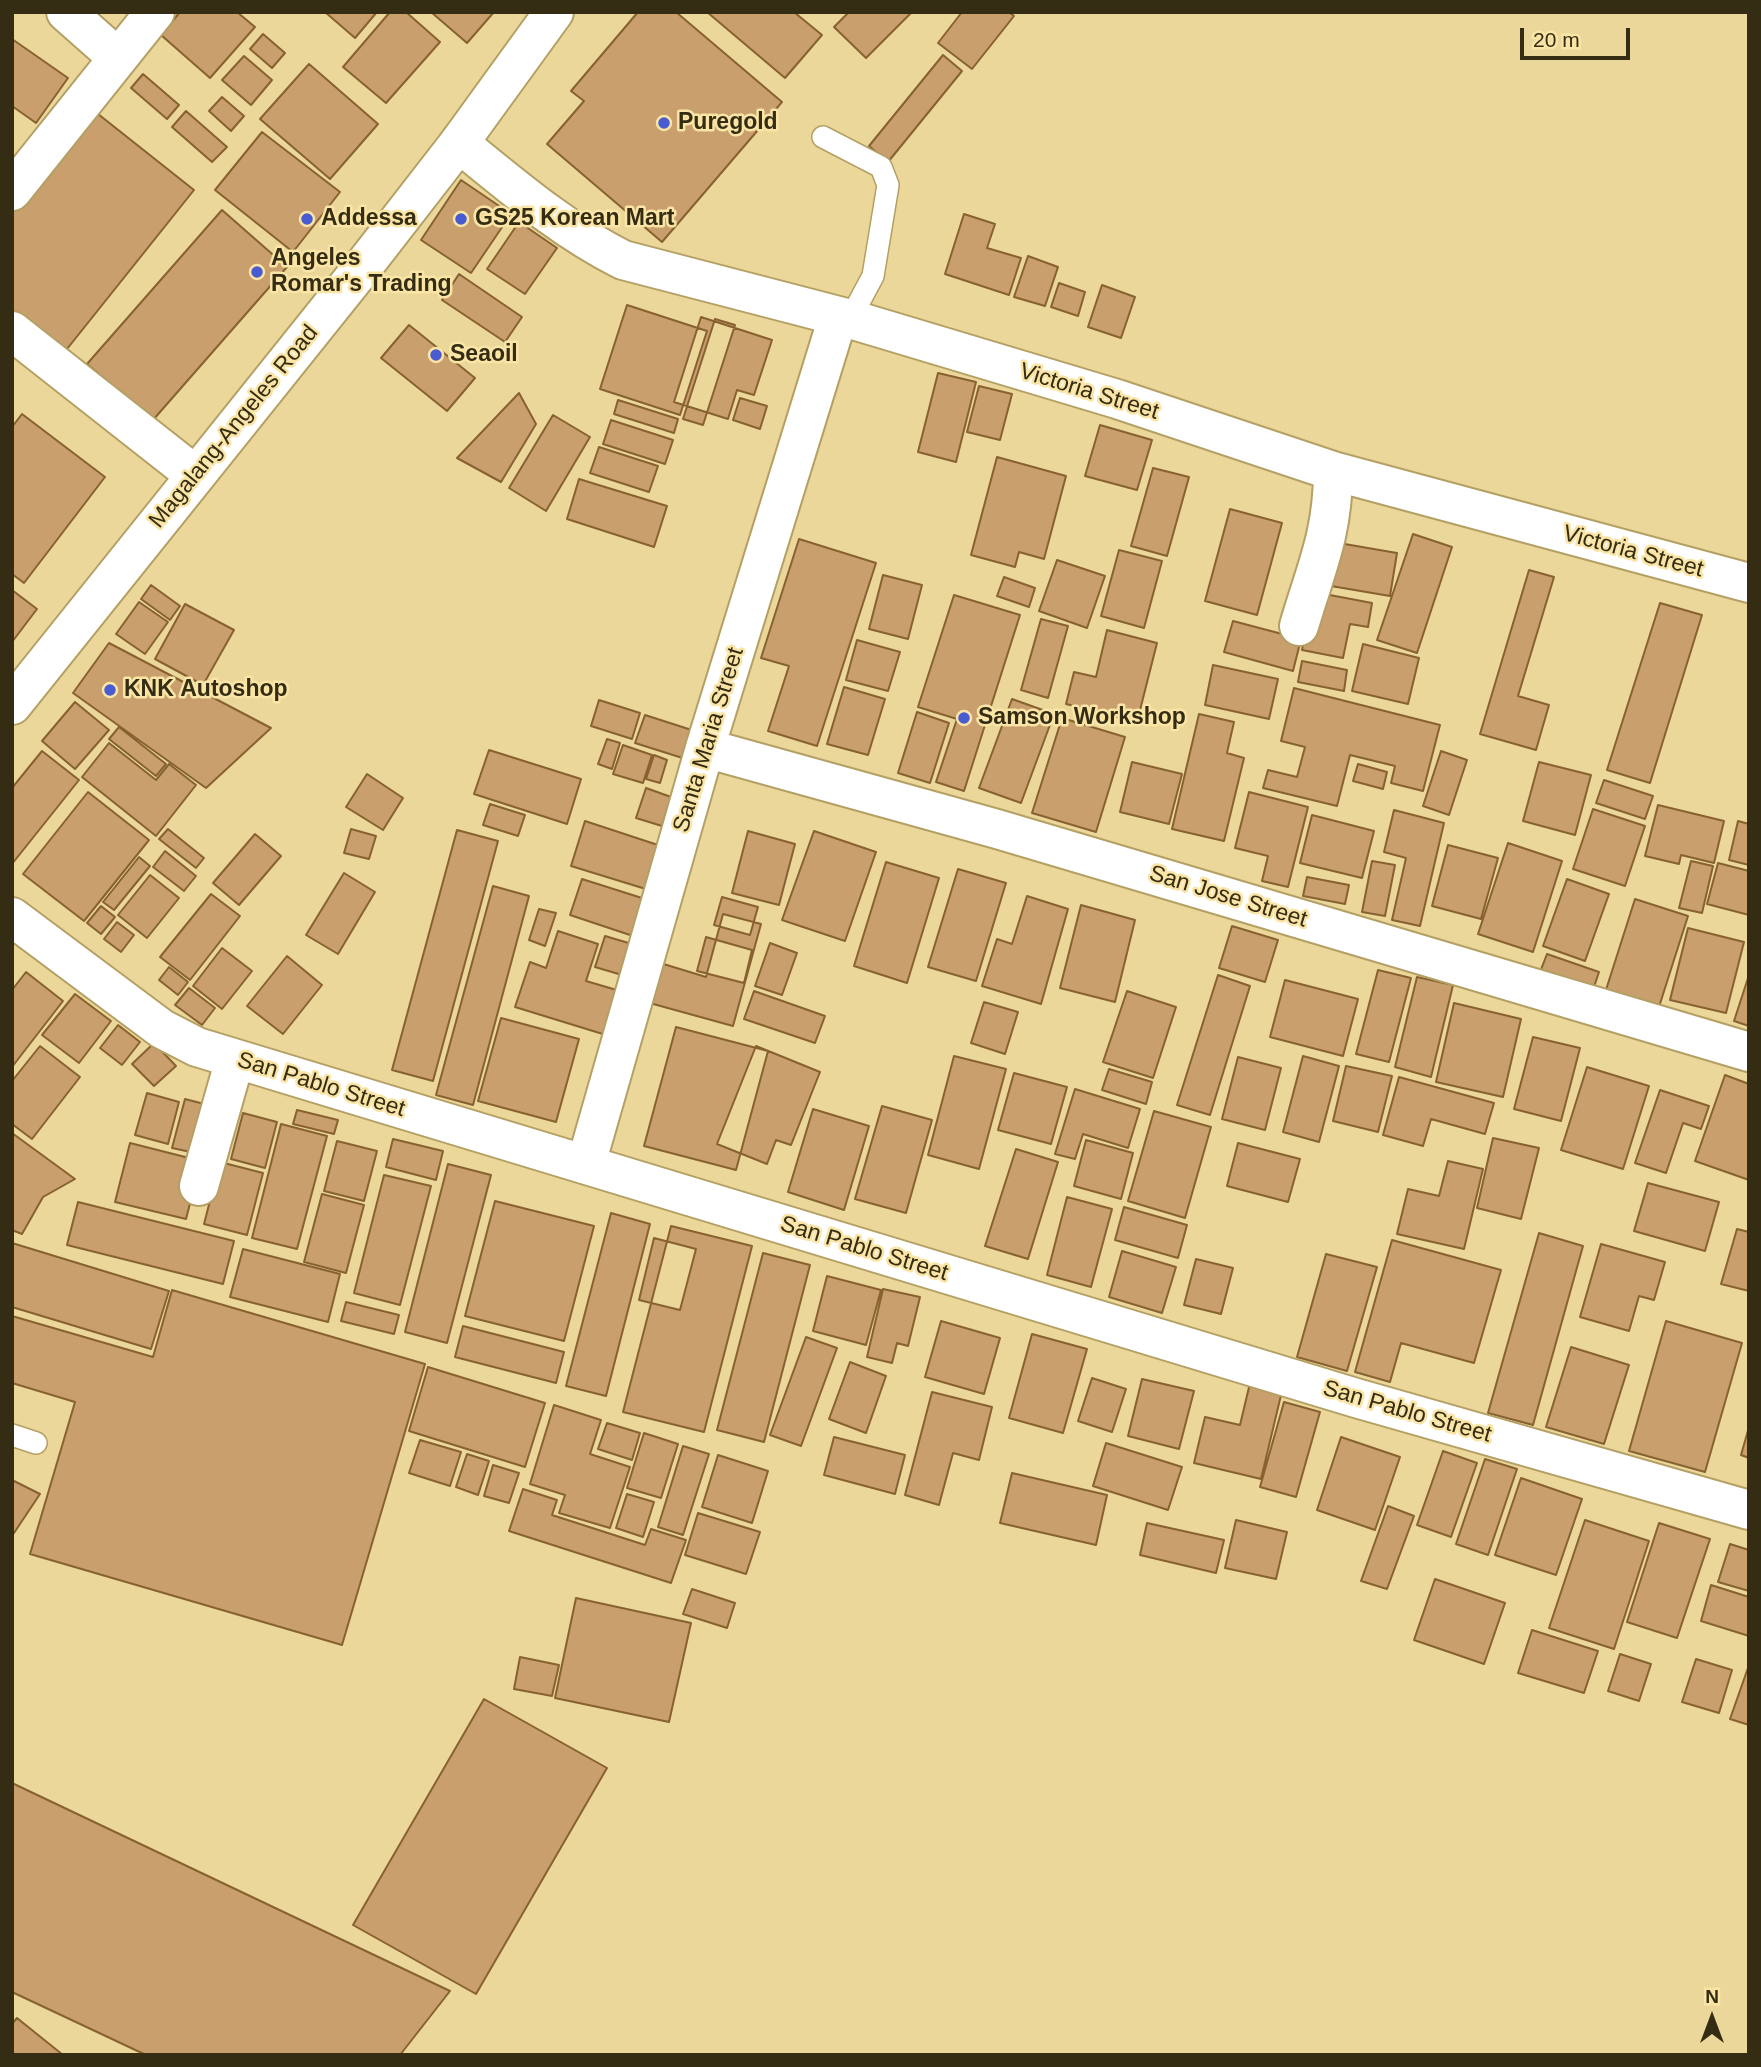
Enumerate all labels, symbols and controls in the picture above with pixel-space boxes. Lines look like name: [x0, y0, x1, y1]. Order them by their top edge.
scale bar: [1523, 14, 1633, 58]
text: 20 m: [1533, 28, 1580, 51]
place label: Puregold: [678, 109, 778, 137]
marker: Puregold: [656, 115, 672, 131]
place label: Addessa: [321, 205, 417, 233]
place label: GS25 Korean Mart: [475, 205, 674, 233]
marker: Addessa: [299, 211, 315, 227]
marker: GS25 Korean Mart: [453, 211, 469, 227]
place label: Angeles Romar's Trading: [271, 245, 452, 299]
marker: Angeles Romar's Trading: [249, 264, 265, 280]
street label: Magalang-Angeles Road: [144, 320, 324, 534]
place label: Seaoil: [450, 341, 518, 369]
marker: Seaoil: [428, 347, 444, 363]
street label: Victoria Street: [1016, 358, 1162, 426]
street label: Victoria Street: [1560, 520, 1706, 584]
street label: Santa Maria Street: [668, 644, 750, 836]
place label: KNK Autoshop: [124, 676, 288, 704]
marker: KNK Autoshop: [102, 682, 118, 698]
place label: Samson Workshop: [978, 704, 1186, 732]
marker: Samson Workshop: [956, 710, 972, 726]
street label: San Jose Street: [1146, 860, 1310, 934]
street label: San Pablo Street: [234, 1046, 408, 1124]
street label: San Pablo Street: [777, 1210, 951, 1288]
street label: San Pablo Street: [1320, 1375, 1494, 1449]
north arrow: [1677, 1983, 1747, 2053]
text: N: [1705, 1986, 1719, 2007]

